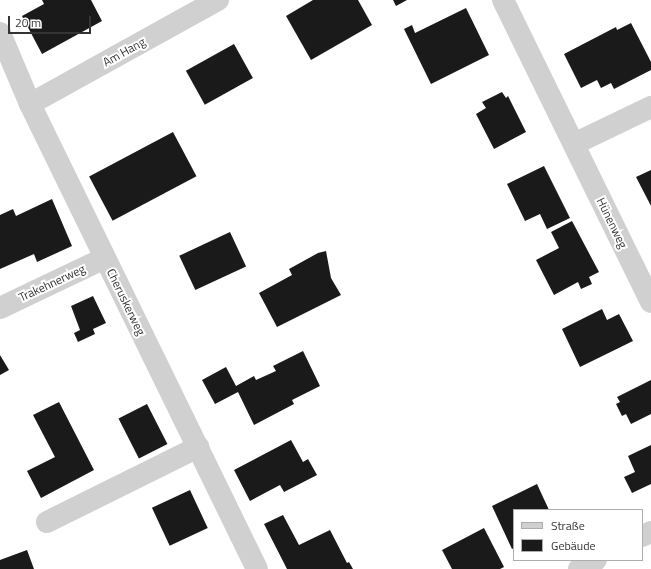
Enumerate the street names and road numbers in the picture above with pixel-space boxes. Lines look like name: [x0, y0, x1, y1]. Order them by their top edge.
street label: Am Hang: [100, 34, 148, 70]
street label: Hünenweg: [594, 195, 630, 251]
street label: Trakehnerweg: [17, 261, 87, 305]
street label: Cheruskerweg: [104, 266, 148, 338]

